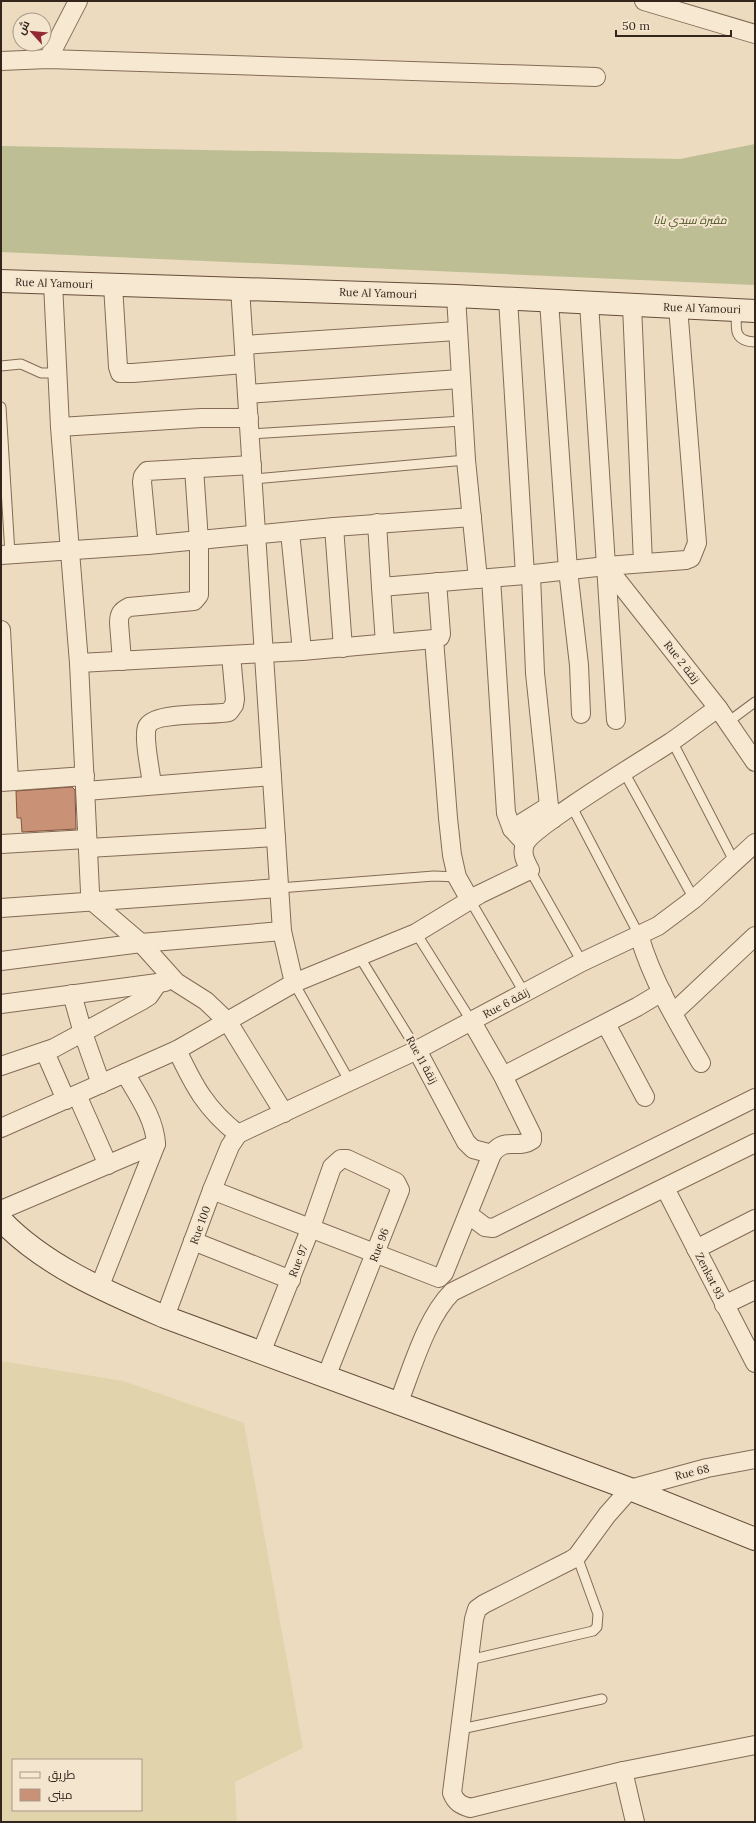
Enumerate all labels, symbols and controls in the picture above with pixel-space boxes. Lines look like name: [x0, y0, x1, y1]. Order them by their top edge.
north arrow: [12, 12, 52, 52]
scale bar: [616, 12, 731, 38]
text: ش: [14, 18, 33, 37]
text: 50 m: [622, 18, 650, 33]
park label: مقبرة سيدي بابا: [653, 213, 728, 229]
street label: Rue Al Yamouri: [15, 275, 93, 291]
street label: Rue Al Yamouri: [339, 285, 417, 301]
street label: Rue Al Yamouri: [663, 300, 741, 316]
street label: Rue 2 زنقة: [661, 638, 703, 686]
street label: Rue 6 زنقة: [480, 985, 532, 1021]
street label: Rue 11 زنقة: [403, 1034, 441, 1086]
street label: Rue 100: [187, 1204, 213, 1246]
street label: Rue 96: [366, 1226, 392, 1264]
street label: Rue 97: [285, 1243, 311, 1279]
street label: Zenkat 93: [692, 1250, 728, 1302]
street label: Rue 68: [673, 1461, 711, 1483]
legend: [12, 1759, 142, 1811]
text: طريق: [48, 1767, 76, 1782]
text: مبنى: [48, 1787, 73, 1802]

